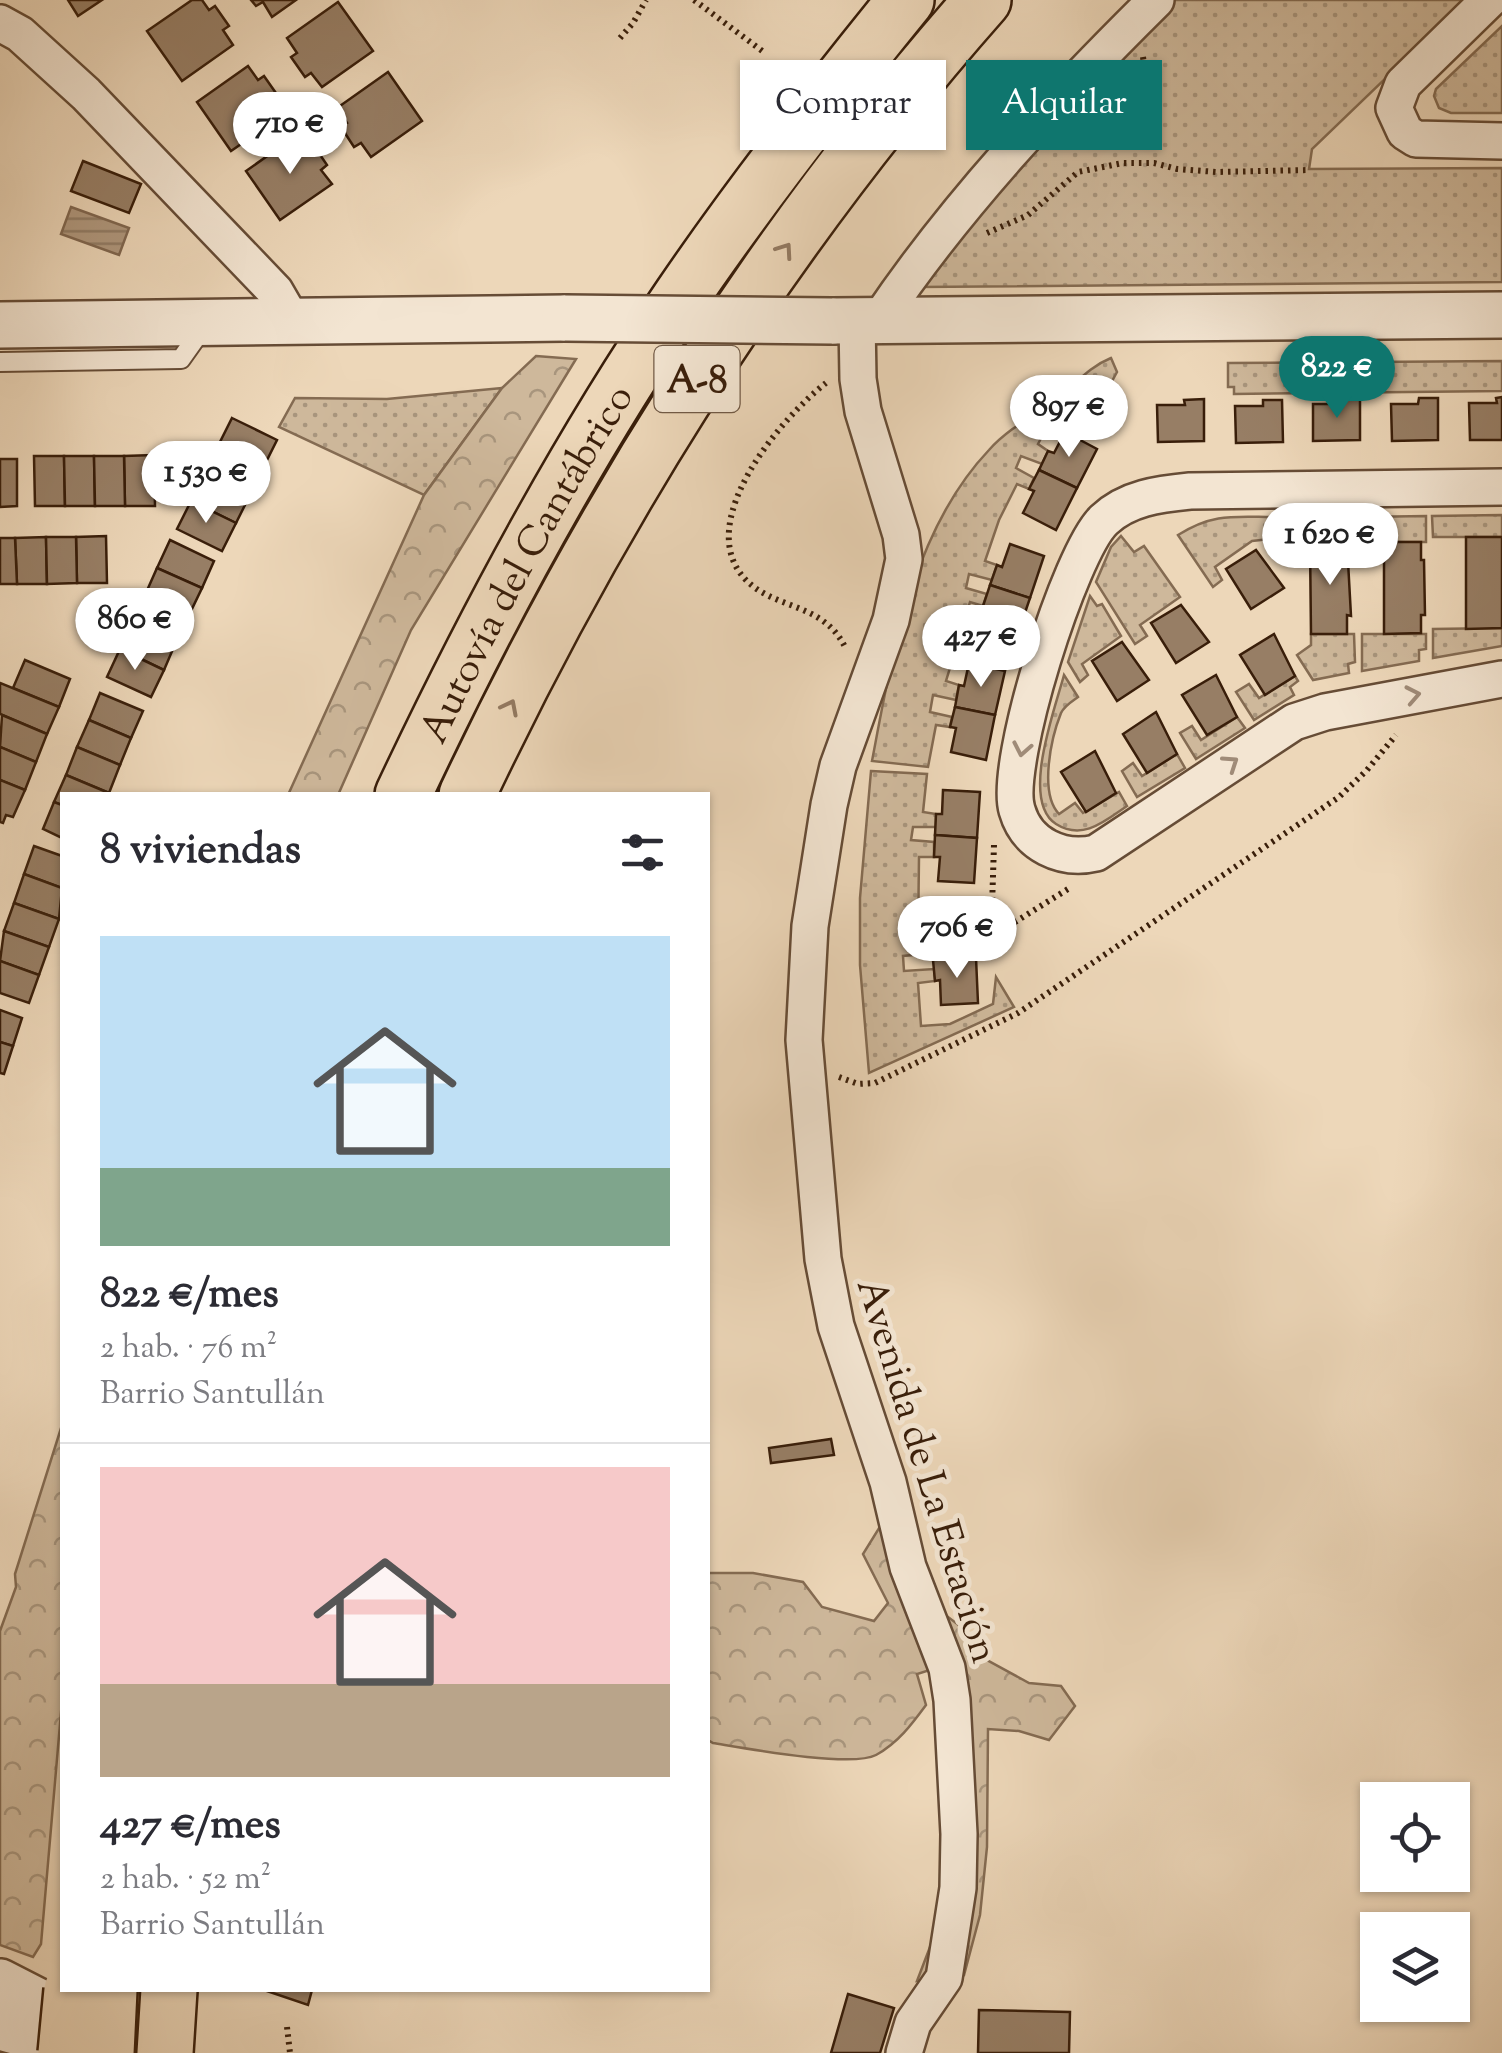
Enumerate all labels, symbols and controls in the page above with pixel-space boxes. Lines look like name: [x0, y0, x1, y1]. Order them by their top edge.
chip: Comprar: [740, 60, 946, 150]
chip: Alquilar: [966, 60, 1162, 150]
pin: 710 €: [220, 92, 360, 177]
text: 710 €: [255, 101, 325, 147]
one-way arrow: [773, 242, 791, 261]
pin: 822 €: [1267, 336, 1407, 421]
text: 822 €: [1301, 345, 1373, 391]
road number: A-8: [654, 346, 740, 412]
street label: Autovía del Cantábrico: [408, 375, 650, 754]
pin: 897 €: [999, 375, 1139, 460]
text: 897 €: [1032, 384, 1106, 430]
pin: 1 530 €: [114, 441, 298, 526]
text: 1 530 €: [164, 450, 248, 496]
pin: 1 620 €: [1238, 503, 1422, 588]
text: 1 620 €: [1284, 512, 1376, 558]
pin: 860 €: [65, 588, 205, 673]
text: 860 €: [97, 597, 173, 643]
pin: 427 €: [911, 605, 1051, 690]
text: 427 €: [944, 614, 1018, 660]
one-way arrow: [1405, 685, 1422, 706]
one-way arrow: [498, 700, 517, 718]
one-way arrow: [1012, 740, 1033, 757]
one-way arrow: [1221, 756, 1239, 775]
text: 8 viviendas: [100, 822, 301, 882]
icon: filters: [615, 825, 670, 880]
pin: 706 €: [887, 896, 1027, 981]
text: 706 €: [920, 905, 994, 951]
icon: home: [295, 1001, 475, 1181]
text: 822 €/mes: [100, 1266, 279, 1326]
street label: Avenida de La Estación: [839, 1272, 1010, 1671]
text: 2 hab. · 76 m²: [100, 1326, 277, 1372]
text: Barrio Santullán: [100, 1372, 325, 1418]
icon: home: [295, 1532, 475, 1712]
map controls: [1360, 1782, 1470, 2022]
button: locate: [1360, 1782, 1470, 1892]
text: 427 €/mes: [100, 1797, 281, 1857]
text: 2 hab. · 52 m²: [100, 1857, 271, 1903]
text: Barrio Santullán: [100, 1903, 325, 1949]
button: layers: [1360, 1912, 1470, 2022]

